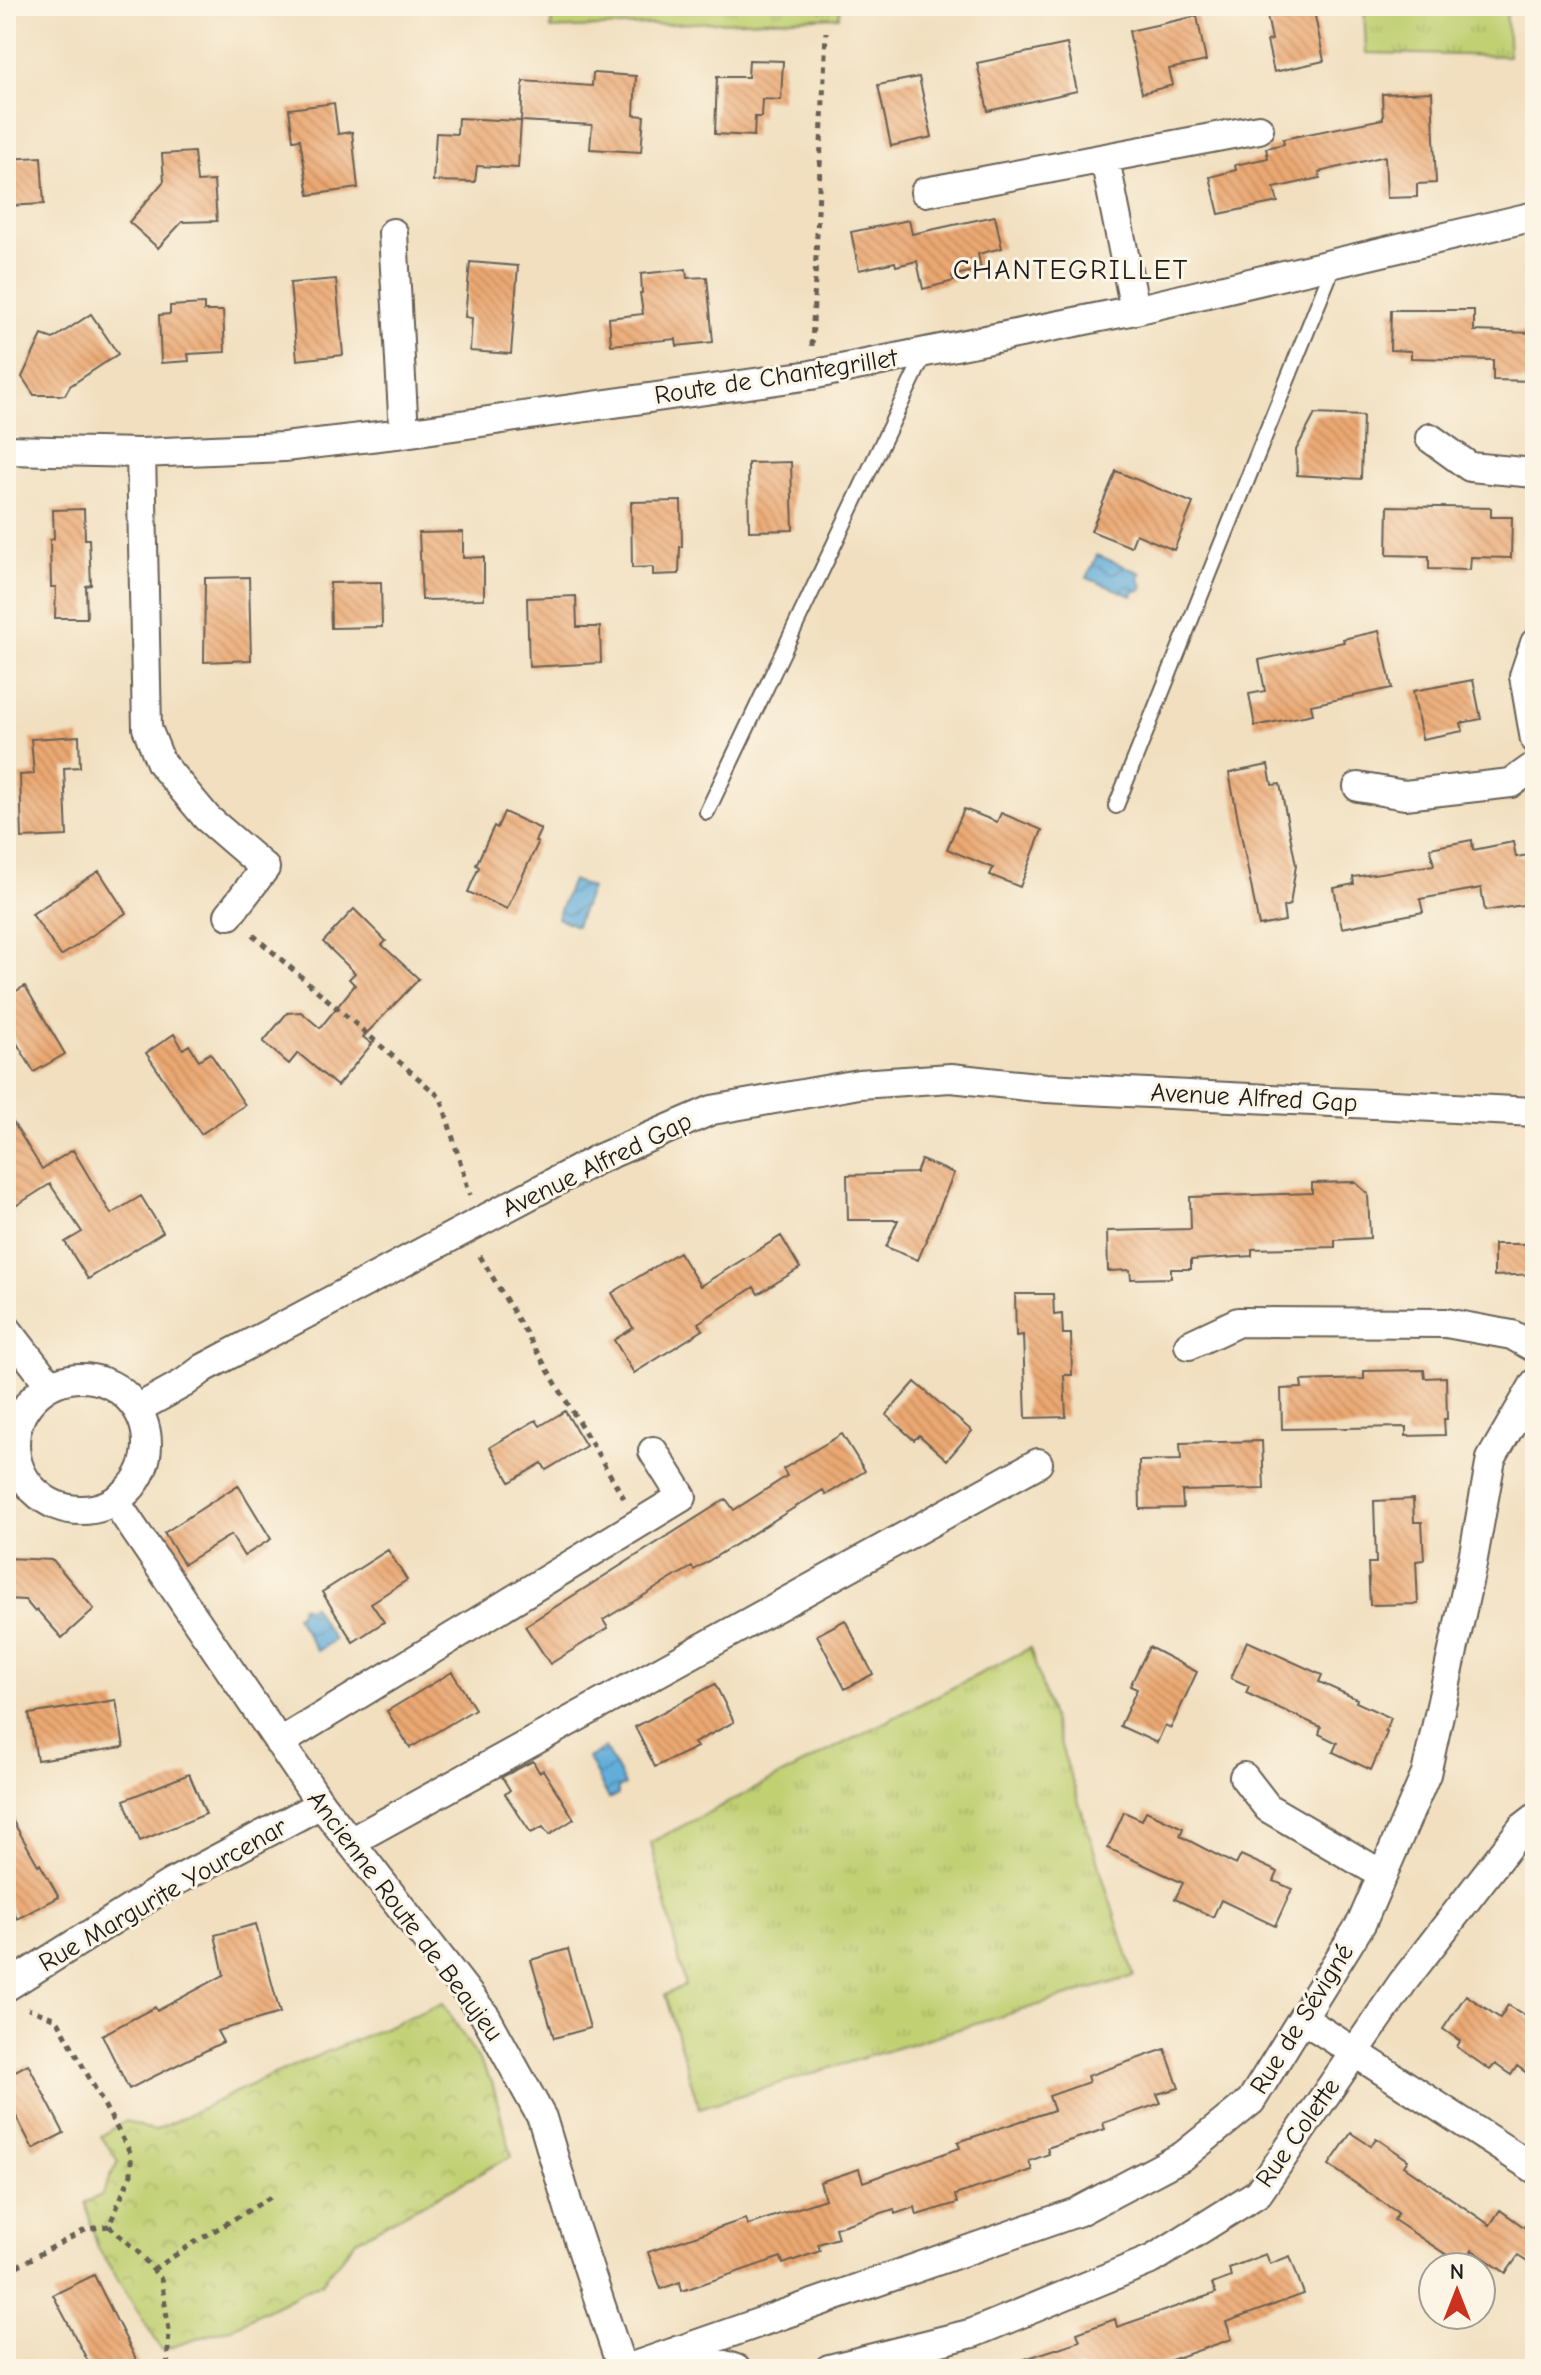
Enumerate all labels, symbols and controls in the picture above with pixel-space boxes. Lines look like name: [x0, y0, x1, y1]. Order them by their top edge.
district label: CHANTEGRILLET: [953, 254, 1189, 286]
street label: Route de Chantegrillet: [652, 343, 901, 411]
street label: Avenue Alfred Gap: [1150, 1078, 1358, 1118]
street label: Avenue Alfred Gap: [497, 1106, 697, 1224]
street label: Ancienne Route de Beaujeu: [301, 1785, 509, 2047]
street label: Rue Margurite Yourcenar: [34, 1811, 293, 1978]
street label: Rue de Sévigné: [1244, 1938, 1360, 2100]
street label: Rue Colette: [1250, 2073, 1346, 2193]
north arrow: [1417, 2251, 1497, 2331]
text: N: [1450, 2259, 1464, 2285]

